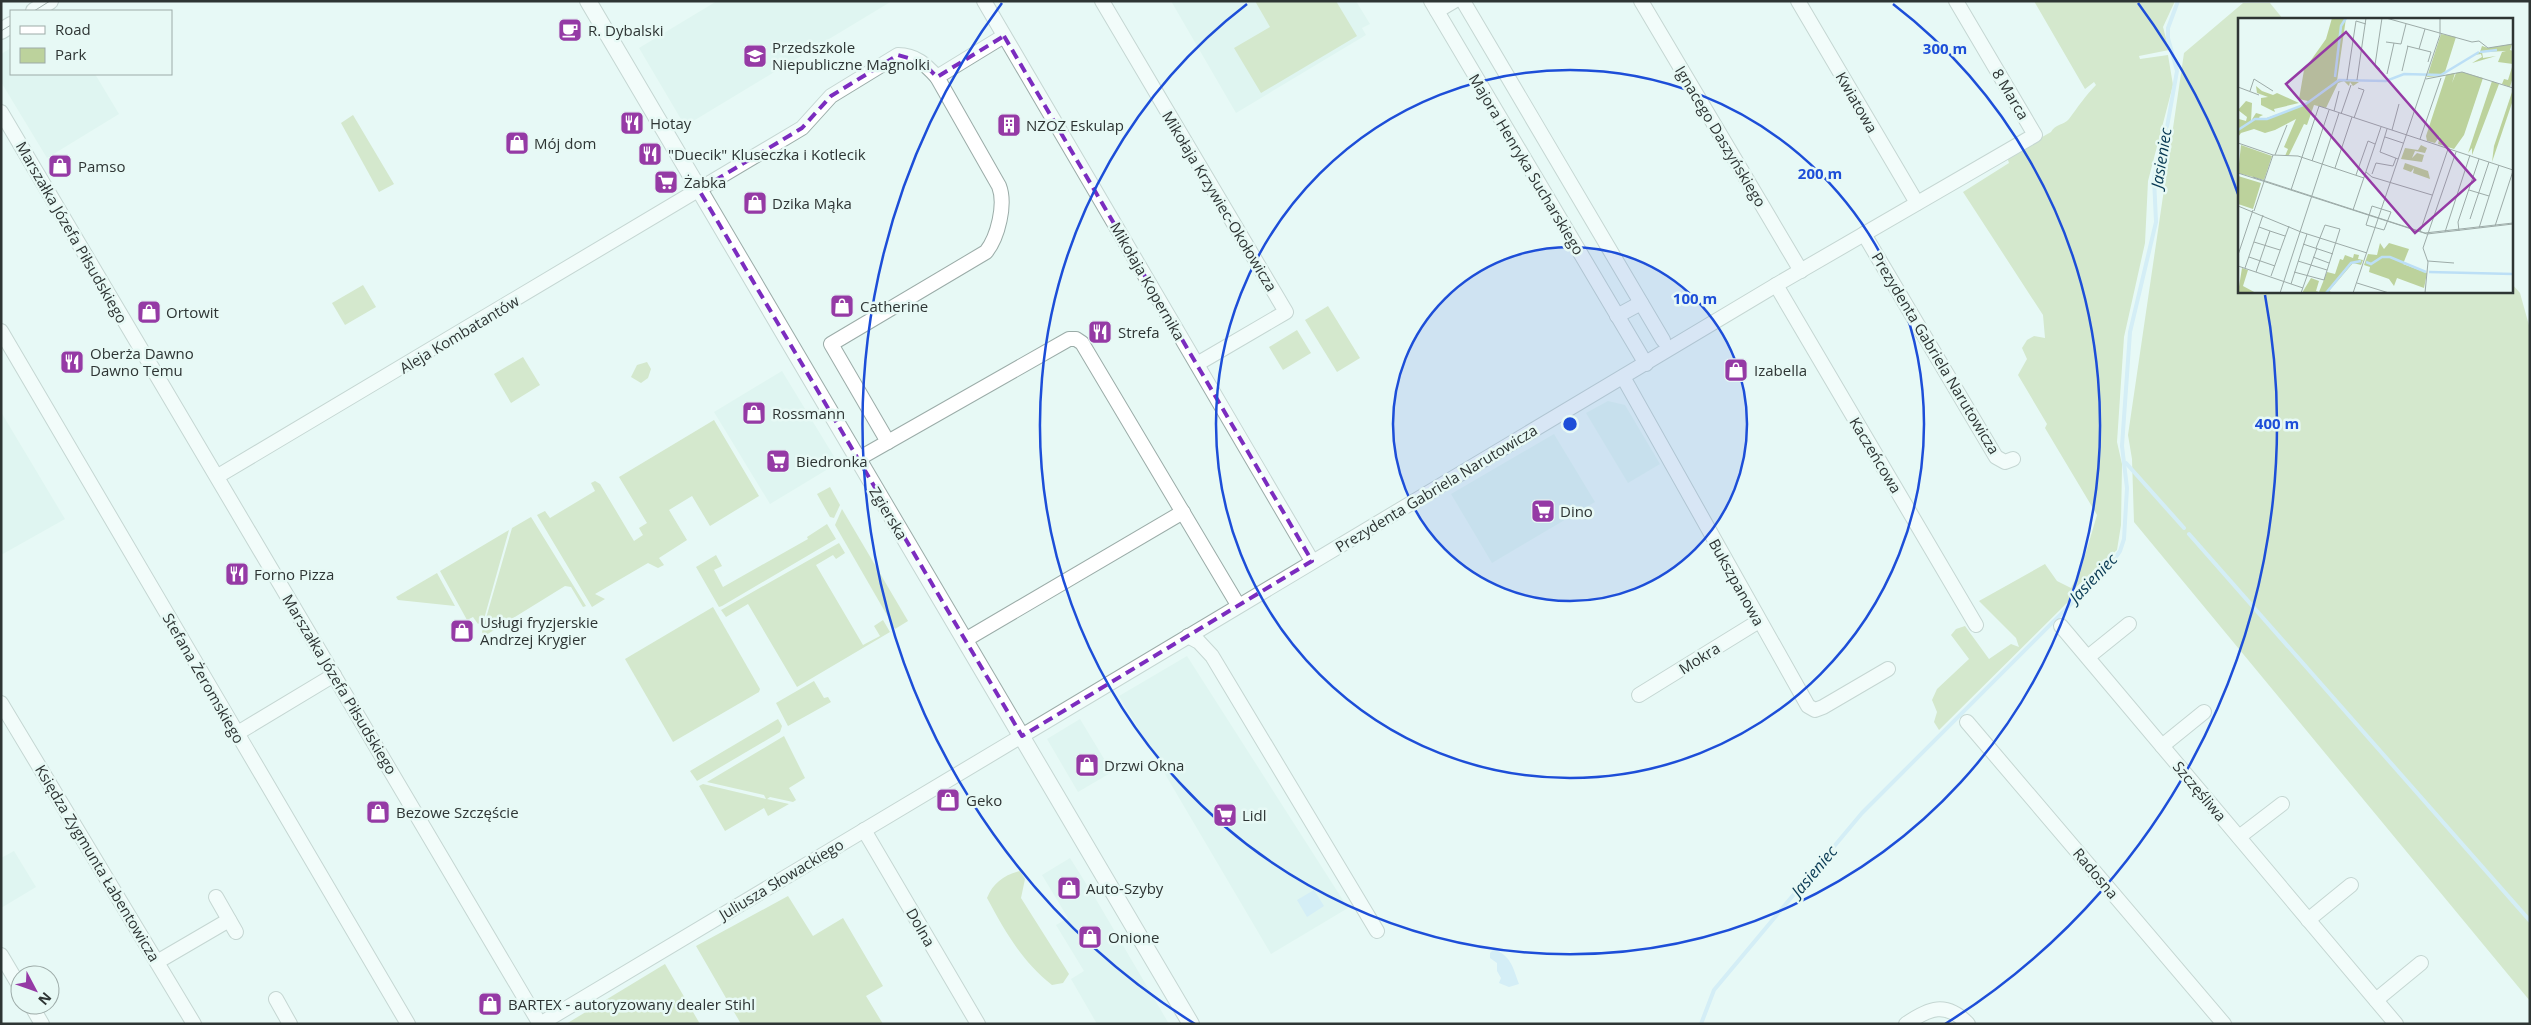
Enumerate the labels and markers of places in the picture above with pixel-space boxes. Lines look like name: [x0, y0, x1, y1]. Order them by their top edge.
cafe icon: R. Dybalski: [557, 17, 583, 43]
place label: R. Dybalski: [588, 20, 664, 40]
place label: Przedszkole Niepubliczne Magnolki: [772, 37, 930, 74]
school or university icon: Przedszkole Niepubliczne Magnolki: [742, 43, 768, 69]
restaurant icon: Hotay: [619, 110, 645, 136]
building icon: NZOZ Eskulap: [996, 112, 1022, 138]
place label: Hotay: [650, 113, 692, 133]
place label: NZOZ Eskulap: [1026, 115, 1124, 135]
shop icon: Mój dom: [504, 130, 530, 156]
place label: Mój dom: [534, 133, 596, 153]
restaurant icon: "Duecik" Kluseczka i Kotlecik: [637, 141, 663, 167]
place label: "Duecik" Kluseczka i Kotlecik: [668, 144, 866, 164]
shop icon: Pamso: [47, 153, 73, 179]
place label: Pamso: [78, 156, 125, 176]
supermarket icon: Żabka: [653, 169, 679, 195]
place label: Żabka: [684, 172, 726, 192]
shop icon: Dzika Mąka: [742, 190, 768, 216]
place label: Dzika Mąka: [772, 193, 852, 213]
shop icon: Catherine: [829, 293, 855, 319]
place label: Catherine: [860, 296, 928, 316]
shop icon: Ortowit: [136, 299, 162, 325]
place label: Ortowit: [166, 302, 219, 322]
restaurant icon: Strefa: [1087, 319, 1113, 345]
place label: Strefa: [1118, 322, 1160, 342]
place label: Oberża Dawno Dawno Temu: [90, 343, 194, 380]
restaurant icon: Oberża Dawno Dawno Temu: [59, 349, 85, 375]
shop icon: Izabella: [1723, 357, 1749, 383]
place label: Izabella: [1754, 360, 1807, 380]
shop icon: Rossmann: [741, 400, 767, 426]
place label: Rossmann: [772, 403, 845, 423]
centre of rings: [1561, 415, 1579, 433]
supermarket icon: Biedronka: [765, 448, 791, 474]
place label: Biedronka: [796, 451, 868, 471]
supermarket icon: Dino: [1530, 498, 1556, 524]
place label: Dino: [1560, 501, 1593, 521]
restaurant icon: Forno Pizza: [224, 561, 250, 587]
place label: Forno Pizza: [254, 564, 334, 584]
place label: Usługi fryzjerskie Andrzej Krygier: [480, 612, 598, 649]
shop icon: Usługi fryzjerskie Andrzej Krygier: [449, 618, 475, 644]
shop icon: Drzwi Okna: [1074, 752, 1100, 778]
place label: Drzwi Okna: [1104, 755, 1184, 775]
shop icon: Geko: [935, 787, 961, 813]
place label: Geko: [966, 790, 1002, 810]
shop icon: Bezowe Szczęście: [365, 799, 391, 825]
place label: Bezowe Szczęście: [396, 802, 519, 822]
supermarket icon: Lidl: [1212, 802, 1238, 828]
place label: Lidl: [1242, 805, 1267, 825]
shop icon: Auto-Szyby: [1056, 875, 1082, 901]
place label: Auto-Szyby: [1086, 878, 1164, 898]
shop icon: Onione: [1077, 924, 1103, 950]
place label: Onione: [1108, 927, 1159, 947]
shop icon: BARTEX - autoryzowany dealer Stihl: [477, 991, 503, 1017]
place label: BARTEX - autoryzowany dealer Stihl: [508, 994, 755, 1014]

